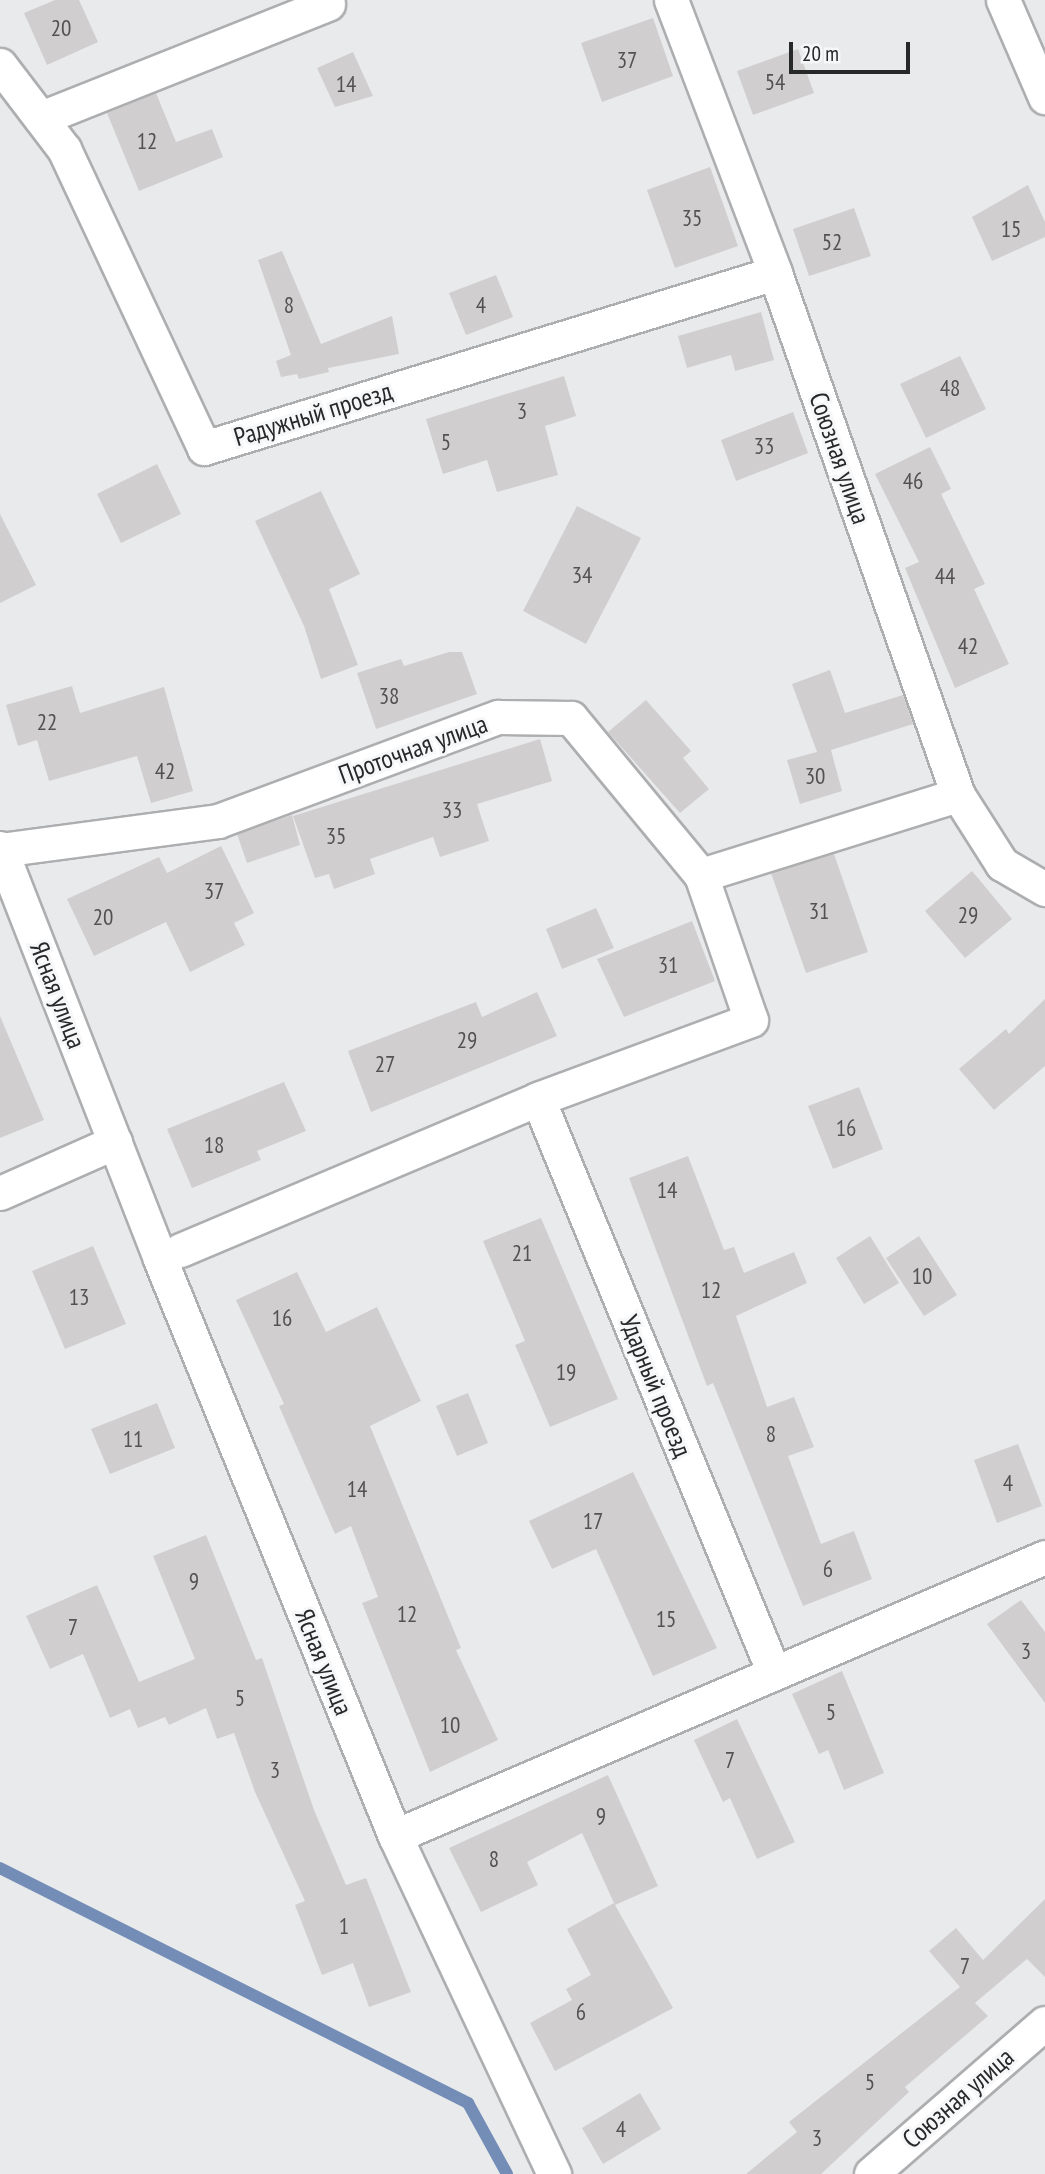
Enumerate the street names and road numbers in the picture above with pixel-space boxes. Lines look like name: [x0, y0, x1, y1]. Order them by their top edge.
street label: Радужный проезд: [230, 375, 396, 453]
street label: Союзная улица: [803, 388, 877, 528]
street label: Проточная улица: [334, 708, 492, 790]
street label: Ясная улица: [23, 937, 93, 1053]
street label: Ударный проезд: [613, 1311, 699, 1461]
street label: Ясная улица: [289, 1604, 359, 1720]
street label: Союзная улица: [896, 2041, 1020, 2155]

